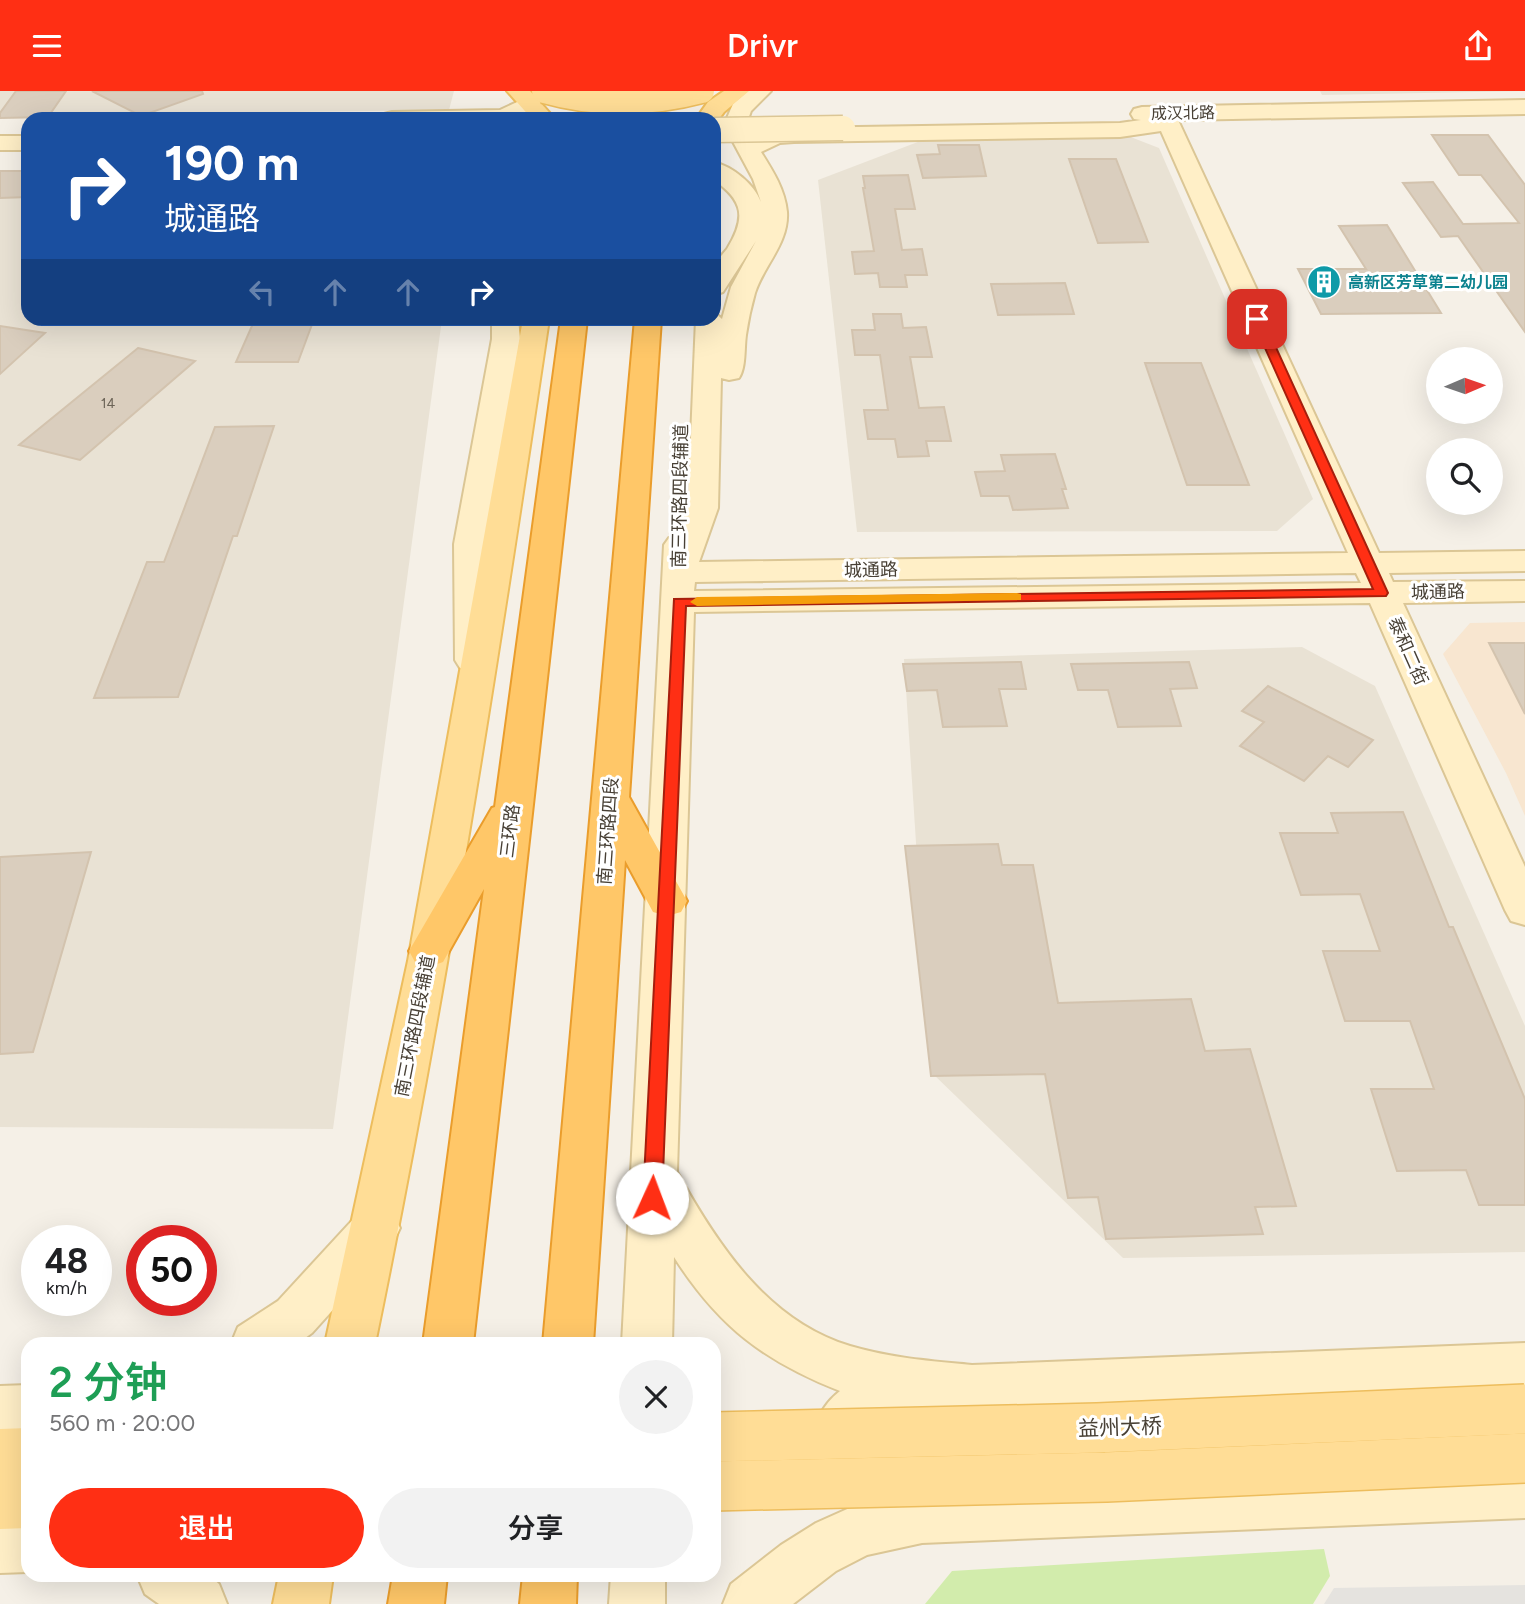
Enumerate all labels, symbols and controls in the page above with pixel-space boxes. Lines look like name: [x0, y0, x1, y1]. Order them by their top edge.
icon: menu: [28, 27, 66, 65]
text: Drivr: [727, 27, 798, 65]
icon: share: [1459, 27, 1497, 65]
street label: 成汉北路: [1151, 103, 1215, 123]
text: 190 m: [164, 133, 299, 192]
icon: right: [49, 140, 140, 231]
text: 城通路: [164, 200, 260, 238]
building icon: 高新区芳草第二幼儿园: [1305, 263, 1343, 301]
icon: left: [243, 273, 281, 311]
icon: ahead: [316, 273, 354, 311]
icon: ahead: [389, 273, 427, 311]
icon: right: [462, 273, 500, 311]
place label: 高新区芳草第二幼儿园: [1348, 273, 1508, 292]
pin: [1227, 289, 1287, 349]
icon: arrive: [1238, 300, 1276, 338]
north arrow: [1426, 347, 1503, 423]
map controls: [1426, 347, 1503, 515]
house number: 14: [101, 395, 116, 412]
street label: 南三环路四段辅道: [668, 424, 692, 568]
button: search: [1426, 438, 1503, 515]
street label: 城通路: [844, 559, 898, 581]
street label: 城通路: [1411, 581, 1465, 603]
street label: 泰和二街: [1383, 614, 1433, 688]
street label: 南三环路四段: [593, 776, 623, 886]
street label: 三环路: [496, 803, 524, 859]
street label: 南三环路四段辅道: [390, 953, 440, 1099]
position arrow: [615, 1161, 689, 1235]
speed limit sign: 50: [126, 1225, 217, 1316]
text: 48: [45, 1240, 88, 1282]
text: km/h: [46, 1277, 87, 1299]
text: 2 分钟: [49, 1357, 167, 1408]
button: close: [619, 1360, 693, 1434]
text: 560 m · 20:00: [49, 1409, 195, 1437]
street label: 益州大桥: [1078, 1413, 1162, 1441]
button: 退出: [49, 1488, 364, 1568]
button: 分享: [378, 1488, 693, 1568]

